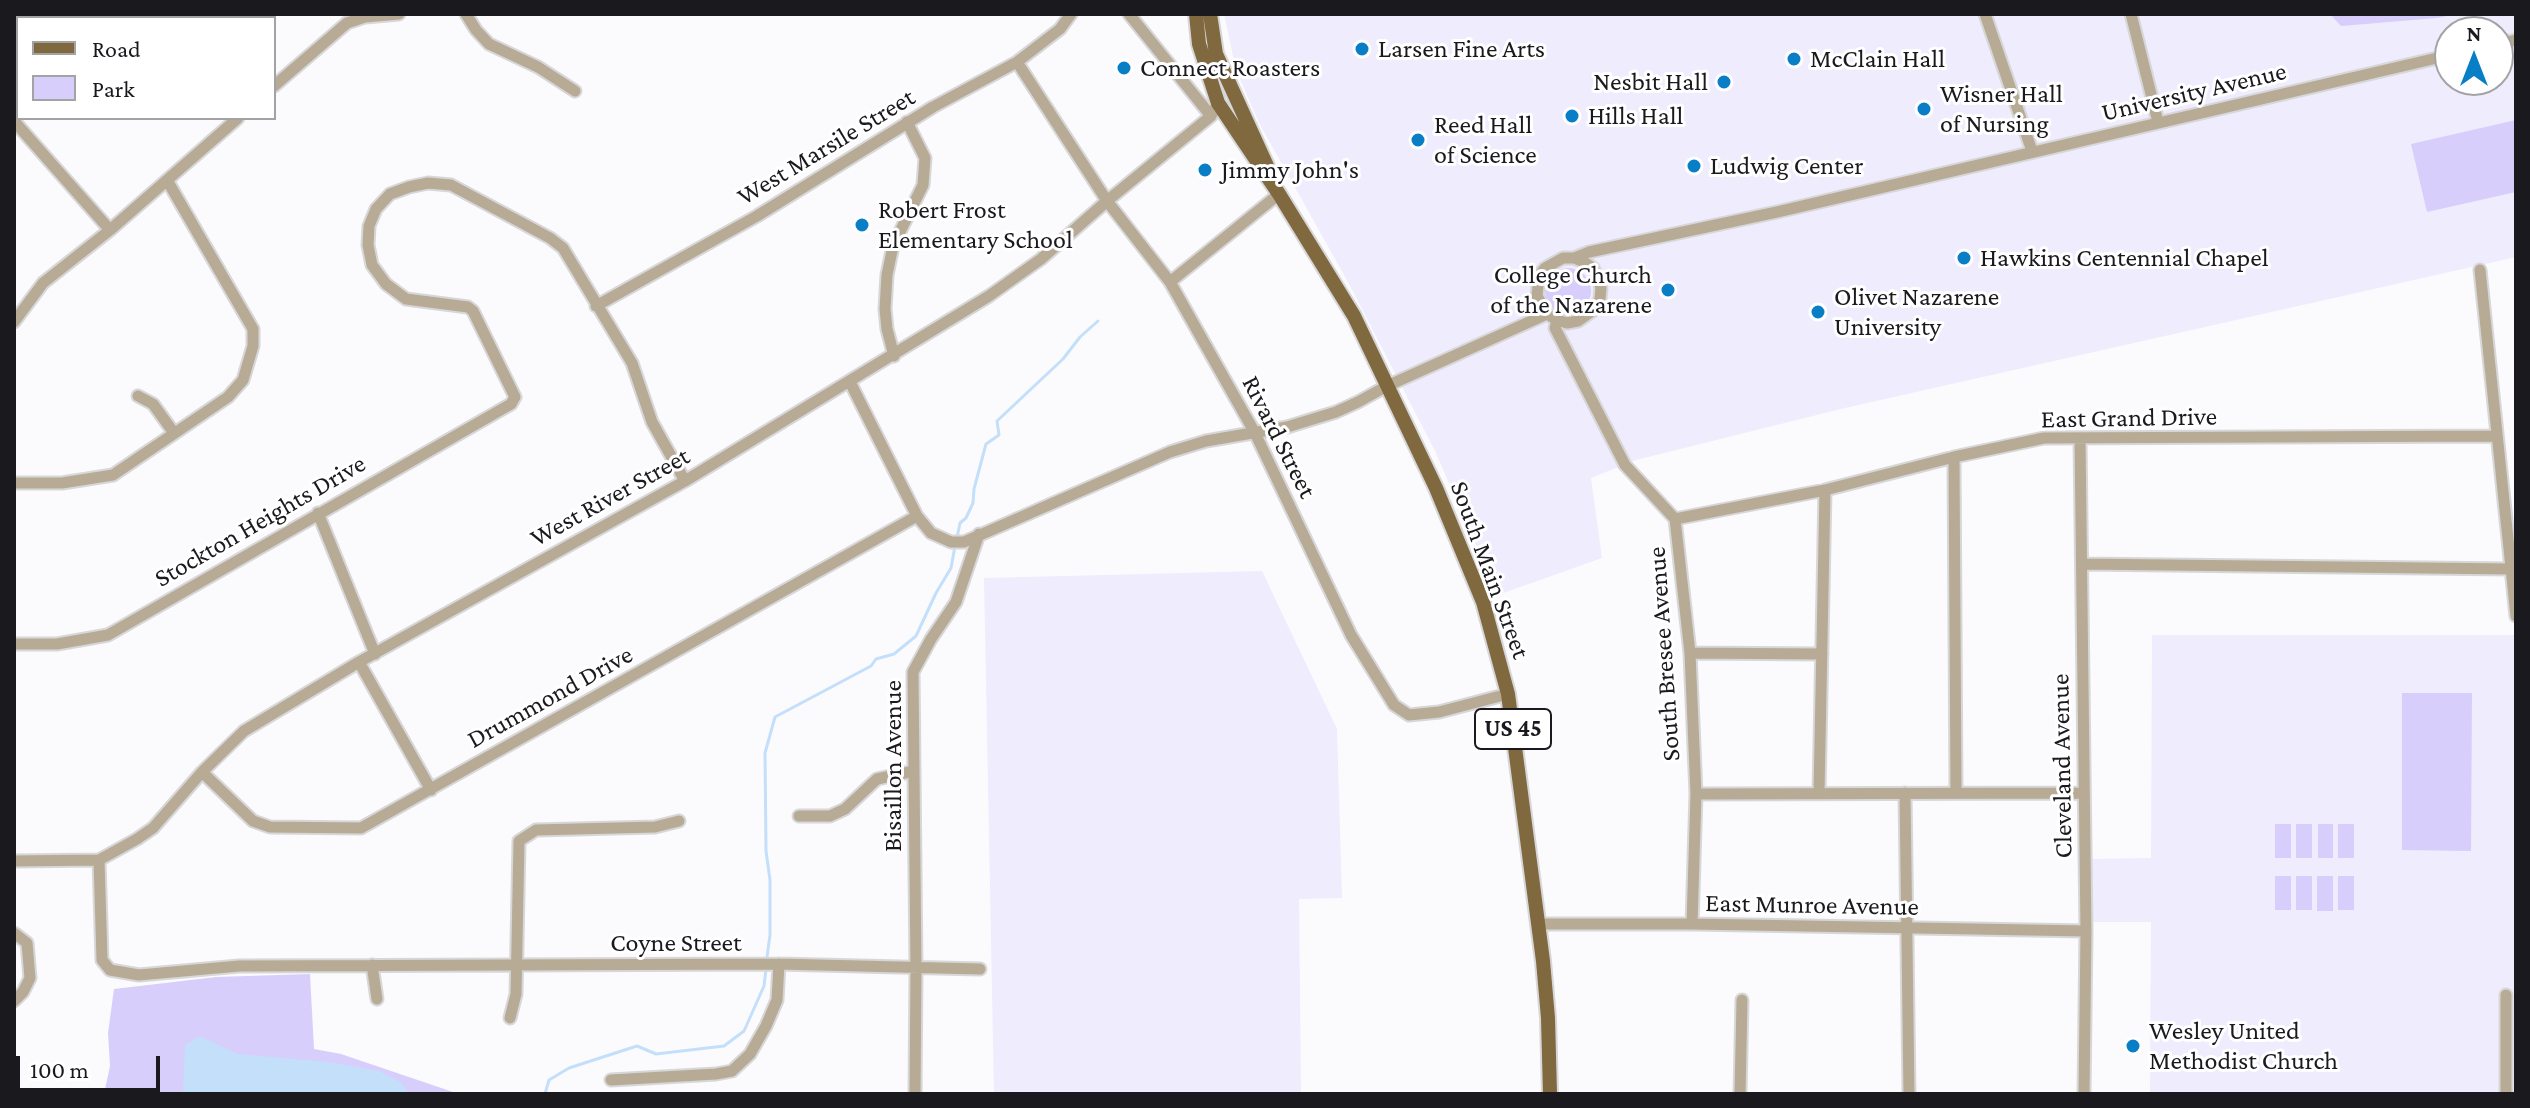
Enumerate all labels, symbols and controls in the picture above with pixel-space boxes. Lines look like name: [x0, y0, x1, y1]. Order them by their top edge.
legend: [16, 16, 276, 120]
north arrow: [2434, 16, 2514, 96]
text: N: [2467, 21, 2482, 46]
place label: Larsen Fine Arts: [1378, 33, 1545, 65]
text: Road: [92, 35, 141, 62]
marker: Larsen Fine Arts: [1353, 40, 1371, 58]
place label: McClain Hall: [1810, 43, 1945, 75]
marker: McClain Hall: [1785, 50, 1803, 68]
place label: Connect Roasters: [1140, 52, 1320, 84]
street label: University Avenue: [2099, 56, 2289, 128]
marker: Connect Roasters: [1115, 59, 1133, 77]
place label: Nesbit Hall: [1593, 66, 1708, 98]
marker: Nesbit Hall: [1715, 73, 1733, 91]
text: Park: [92, 75, 135, 102]
place label: Wisner Hall of Nursing: [1940, 78, 2063, 140]
street label: West Marsile Street: [732, 82, 920, 212]
place label: Hills Hall: [1588, 100, 1683, 132]
marker: Wisner Hall of Nursing: [1915, 100, 1933, 118]
marker: Hills Hall: [1563, 107, 1581, 125]
place label: Reed Hall of Science: [1434, 109, 1537, 170]
marker: Reed Hall of Science: [1409, 131, 1427, 149]
place label: Ludwig Center: [1710, 150, 1863, 182]
place label: Jimmy John's: [1221, 154, 1359, 186]
marker: Ludwig Center: [1685, 157, 1703, 175]
marker: Jimmy John's: [1196, 161, 1214, 179]
place label: Robert Frost Elementary School: [878, 194, 1073, 256]
marker: Robert Frost Elementary School: [853, 216, 871, 234]
place label: Hawkins Centennial Chapel: [1980, 242, 2269, 274]
marker: Hawkins Centennial Chapel: [1955, 249, 1973, 267]
place label: College Church of the Nazarene: [1490, 259, 1652, 320]
marker: College Church of the Nazarene: [1659, 281, 1677, 299]
place label: Olivet Nazarene University: [1834, 281, 1999, 342]
marker: Olivet Nazarene University: [1809, 303, 1827, 321]
street label: Rivard Street: [1235, 371, 1323, 503]
street label: East Grand Drive: [2041, 401, 2217, 435]
street label: West River Street: [525, 440, 695, 554]
street label: Stockton Heights Drive: [149, 448, 371, 594]
street label: South Main Street: [1443, 477, 1537, 663]
street label: South Bresee Avenue: [1641, 546, 1687, 762]
street label: Drummond Drive: [462, 639, 638, 755]
street label: Cleveland Avenue: [2045, 673, 2079, 859]
street label: Bisaillon Avenue: [877, 680, 909, 852]
road number: US 45: [1475, 709, 1551, 749]
street label: East Munroe Avenue: [1705, 888, 1919, 922]
street label: Coyne Street: [610, 927, 742, 959]
place label: Wesley United Methodist Church: [2149, 1015, 2338, 1076]
marker: Wesley United Methodist Church: [2124, 1037, 2142, 1055]
scale bar: [20, 1040, 164, 1090]
text: 100 m: [30, 1056, 89, 1083]

